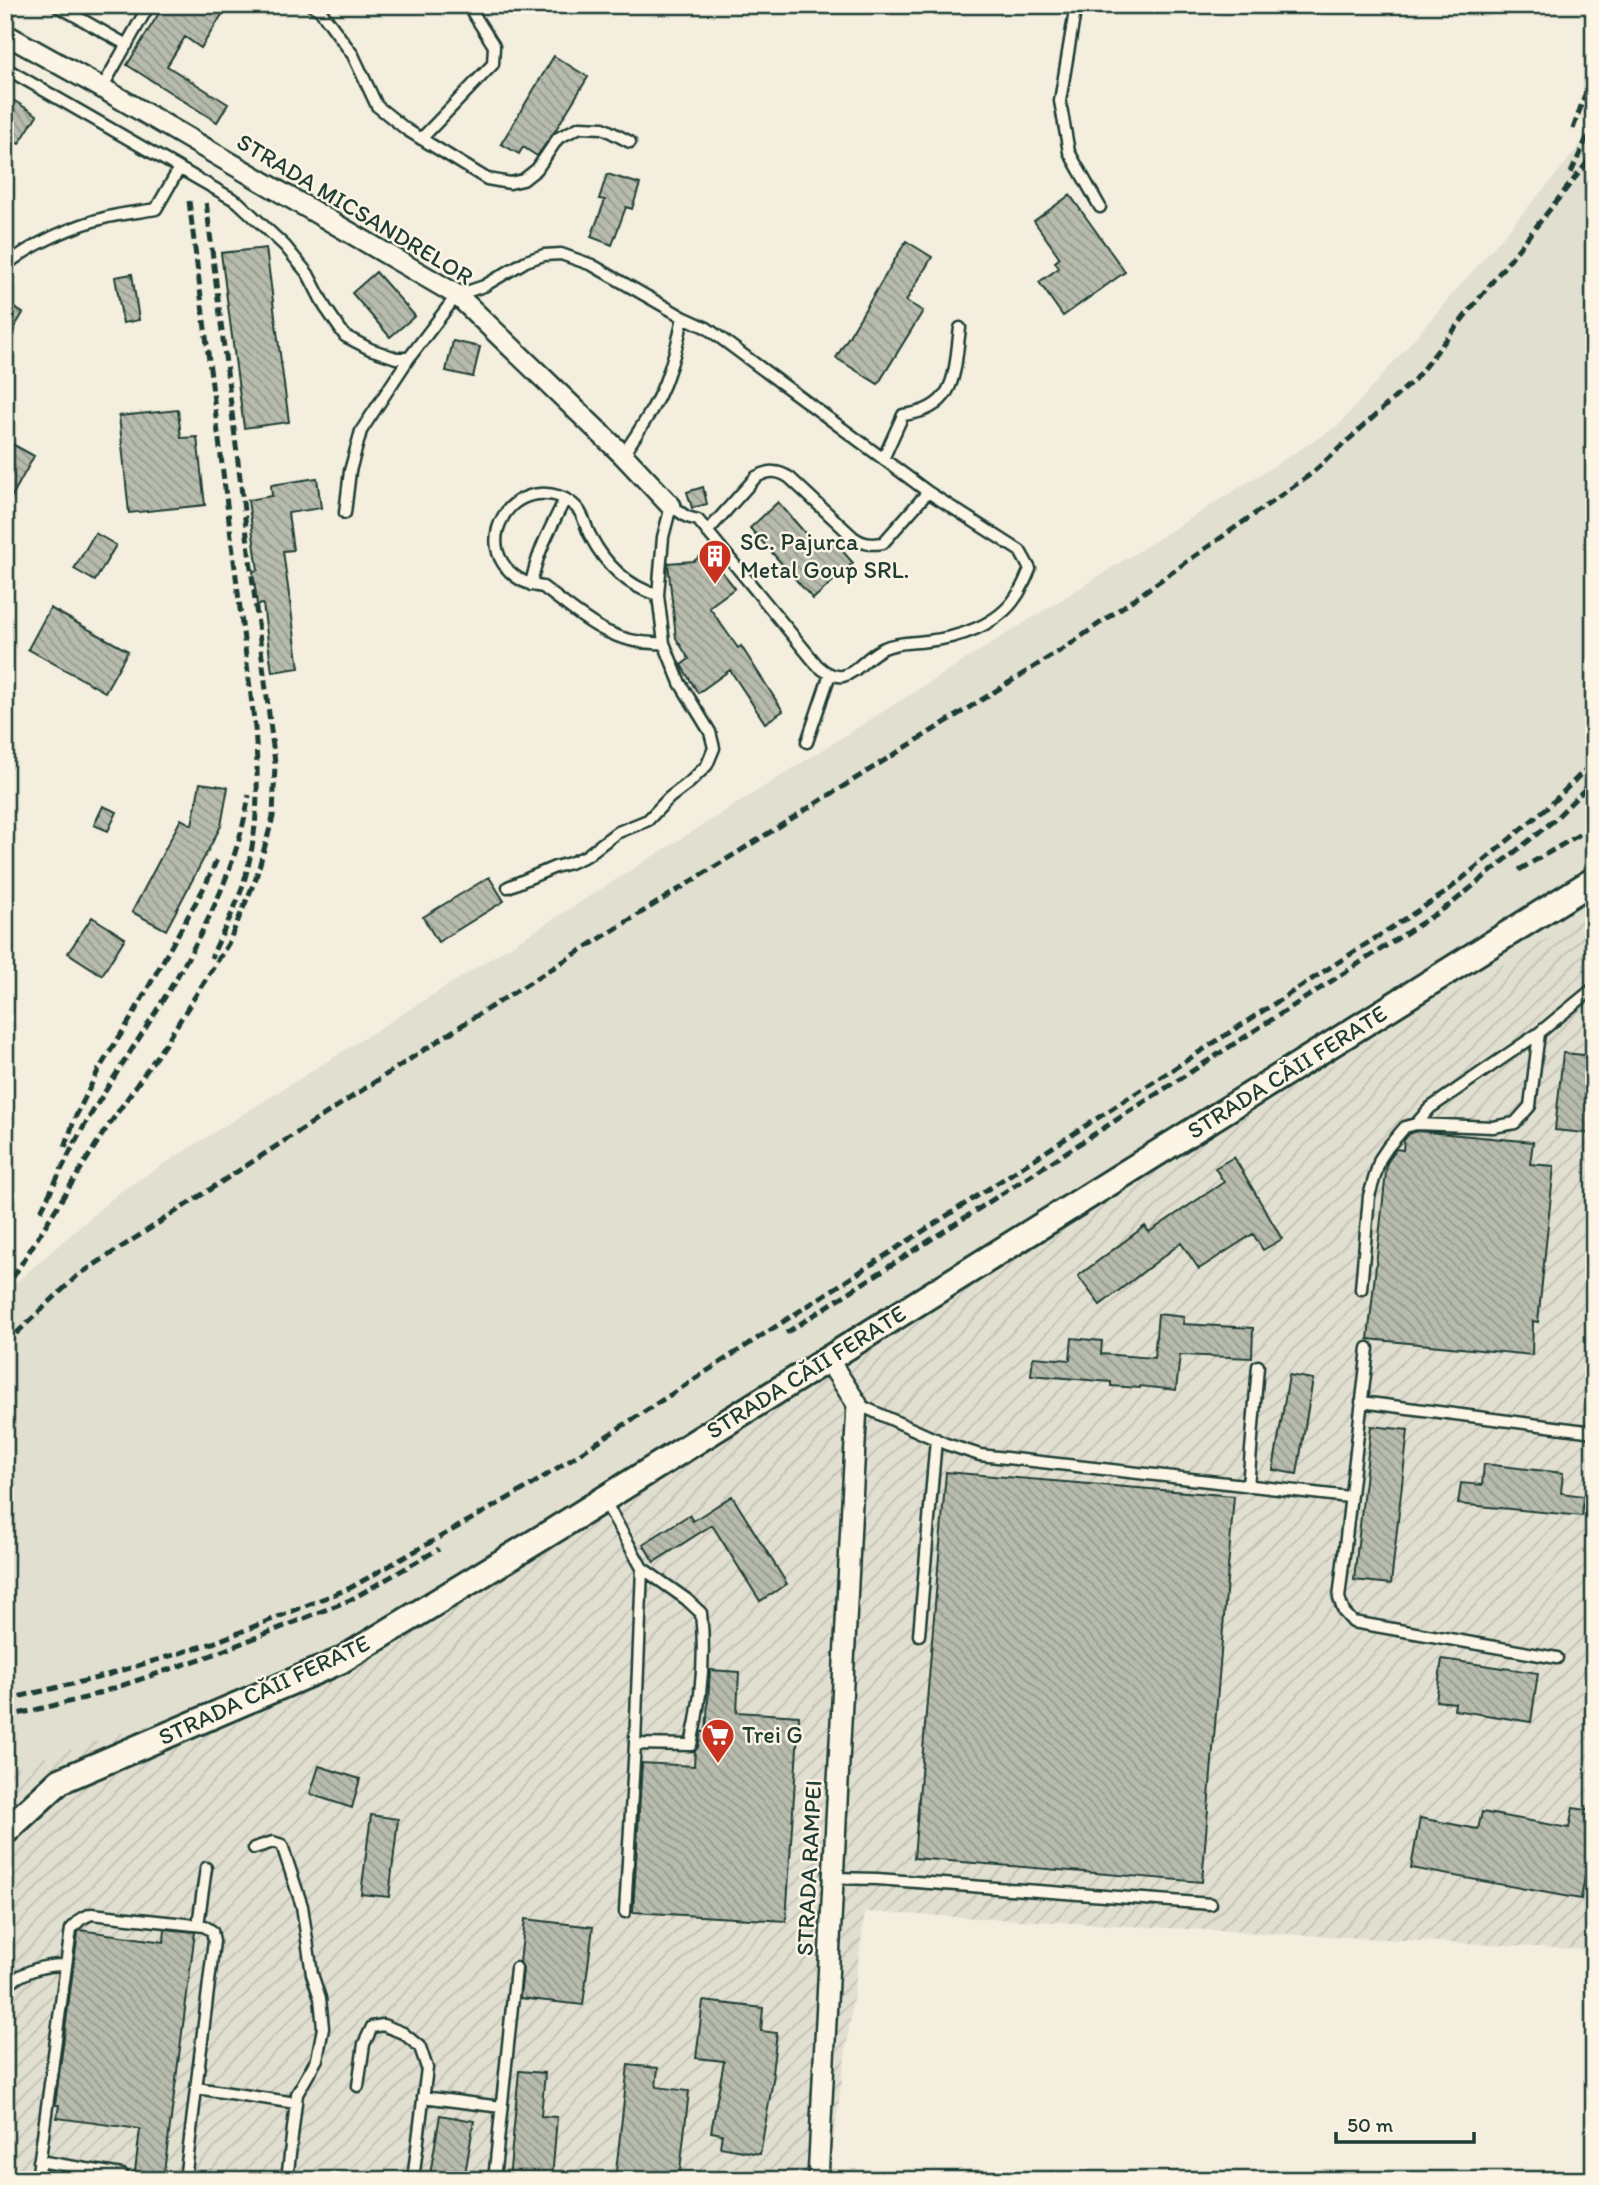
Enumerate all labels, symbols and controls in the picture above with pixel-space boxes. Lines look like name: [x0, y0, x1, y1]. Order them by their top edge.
street label: STRADA MICSANDRELOR: [232, 126, 479, 291]
place label: SC. Pajurca Metal Goup SRL.: [740, 527, 909, 584]
building icon: SC. Pajurca Metal Goup SRL.: [696, 537, 734, 586]
street label: STRADA CĂII FERATE: [1182, 998, 1392, 1145]
street label: STRADA CĂII FERATE: [701, 1298, 911, 1445]
street label: STRADA CĂII FERATE: [153, 1628, 374, 1751]
supermarket icon: Trei G: [699, 1716, 737, 1765]
place label: Trei G: [742, 1720, 803, 1749]
street label: STRADA RAMPEI: [789, 1779, 828, 1957]
scale bar: [1336, 2101, 1475, 2145]
text: 50 m: [1347, 2112, 1394, 2137]

